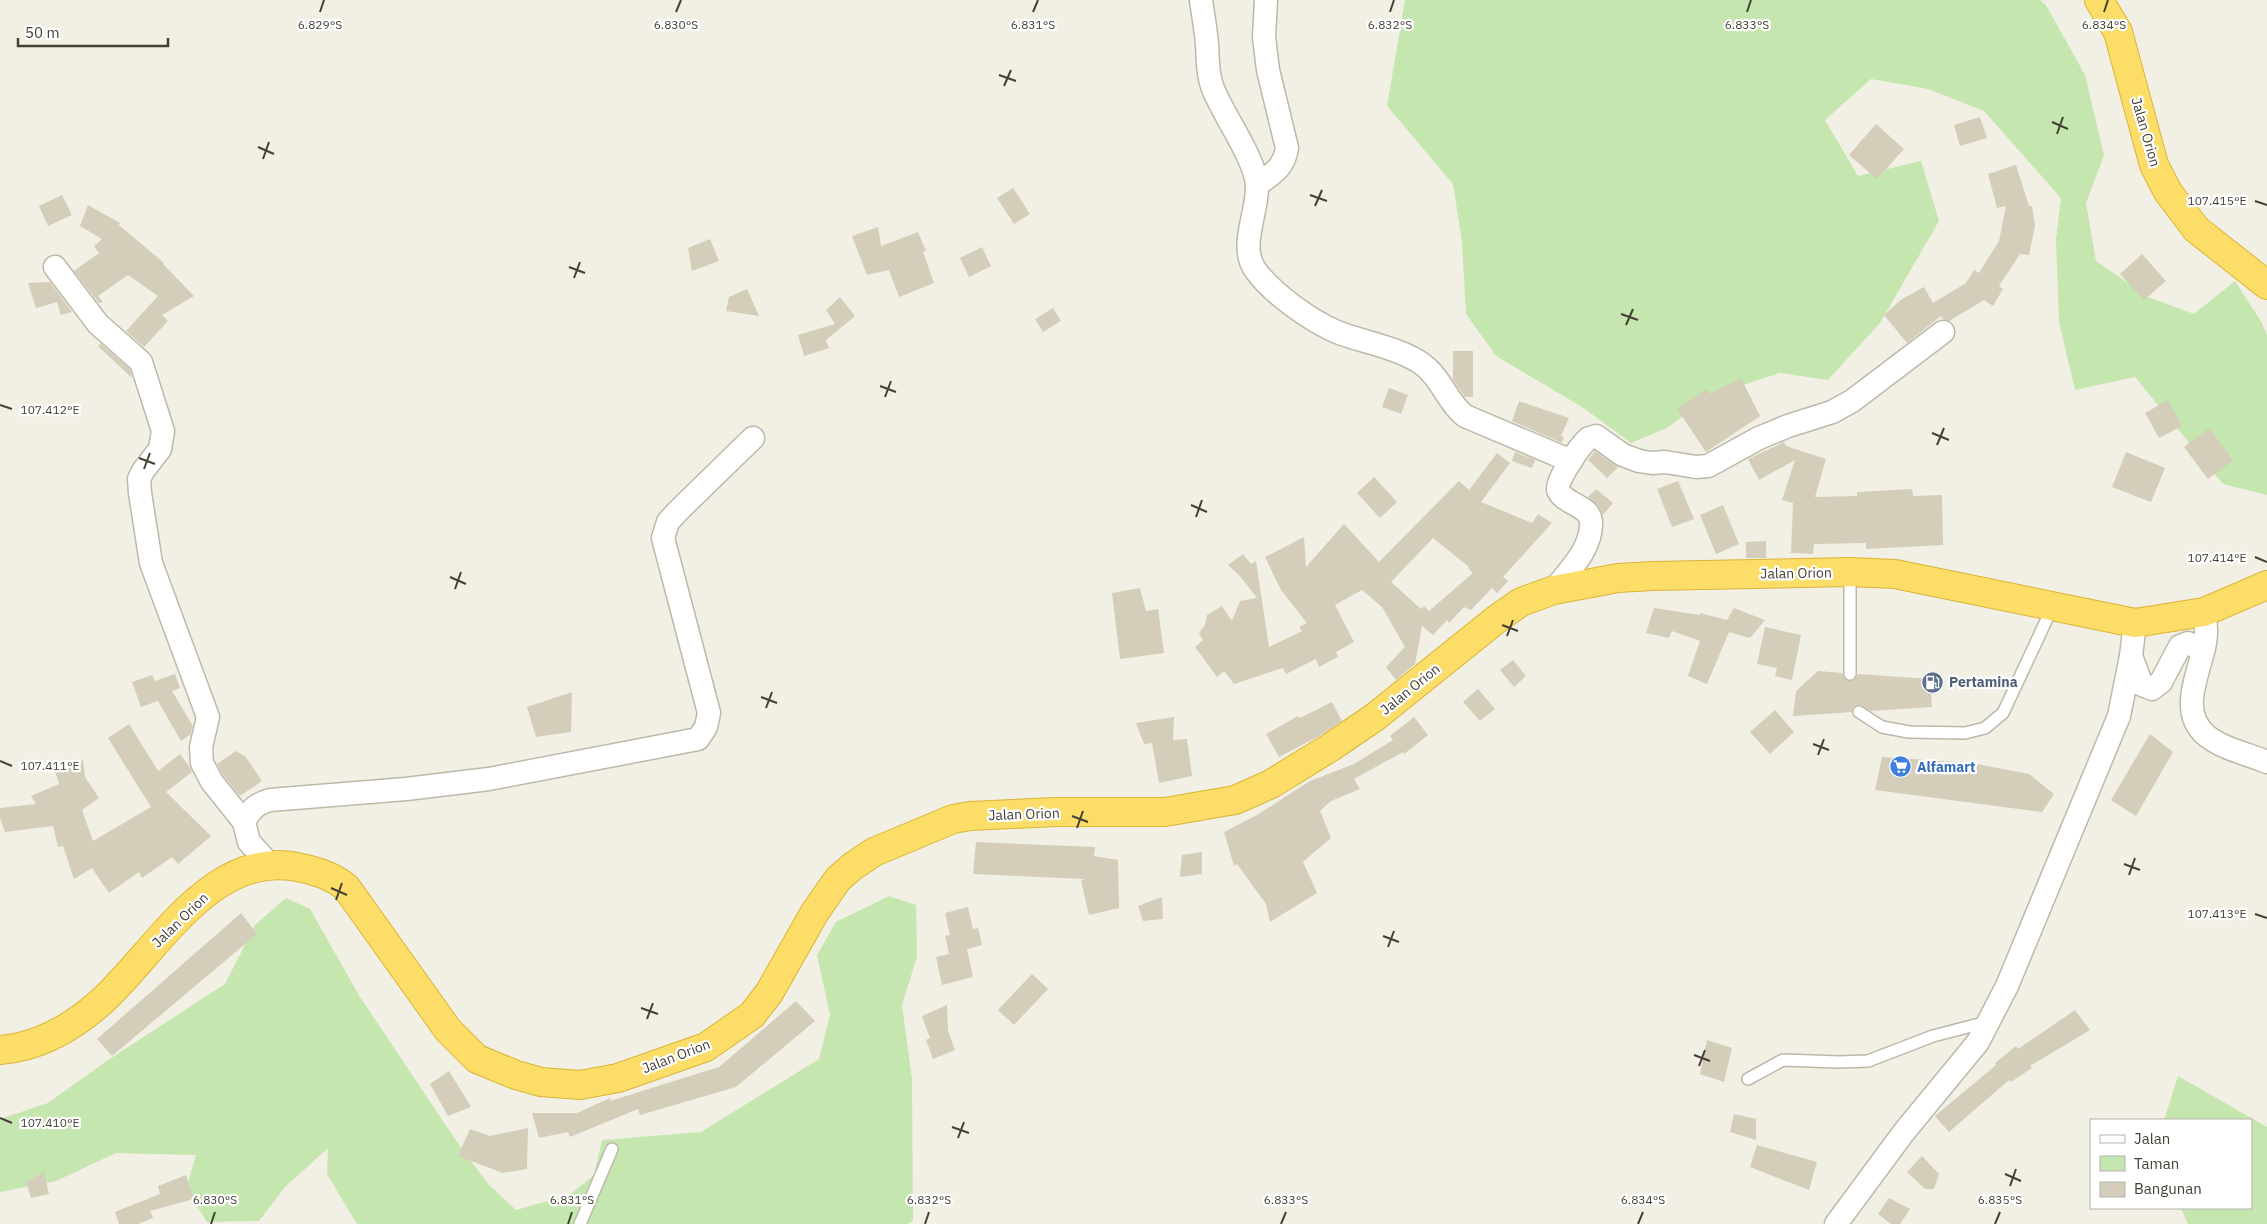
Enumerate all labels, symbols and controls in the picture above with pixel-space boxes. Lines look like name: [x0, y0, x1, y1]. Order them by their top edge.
scale bar: [18, 15, 168, 47]
text: 6.829°S: [298, 17, 342, 32]
text: 6.830°S: [654, 17, 698, 32]
text: 6.831°S: [1011, 17, 1055, 32]
text: 6.832°S: [1368, 17, 1412, 32]
text: 6.833°S: [1725, 17, 1769, 32]
text: 6.834°S: [2082, 17, 2126, 32]
text: 50 m: [25, 23, 60, 42]
street label: Jalan Orion: [2127, 95, 2165, 169]
text: 107.415°E: [2187, 193, 2247, 208]
text: 107.412°E: [20, 402, 80, 417]
text: 107.414°E: [2187, 550, 2247, 565]
street label: Jalan Orion: [1760, 563, 1832, 583]
street label: Jalan Orion: [1377, 660, 1443, 718]
fuel station icon: Pertamina: [1921, 670, 1945, 694]
place label: Pertamina: [1949, 673, 2018, 691]
supermarket icon: Alfamart: [1889, 755, 1913, 779]
text: 107.411°E: [20, 758, 80, 773]
place label: Alfamart: [1917, 758, 1975, 776]
street label: Jalan Orion: [988, 804, 1060, 824]
street label: Jalan Orion: [148, 889, 212, 951]
text: 107.413°E: [2187, 906, 2247, 921]
street label: Jalan Orion: [639, 1035, 713, 1077]
text: 107.410°E: [20, 1115, 80, 1130]
legend: [2090, 1119, 2252, 1209]
text: Jalan: [2134, 1129, 2170, 1148]
text: Taman: [2134, 1154, 2179, 1173]
text: Bangunan: [2134, 1179, 2202, 1198]
text: 6.830°S: [193, 1192, 237, 1207]
text: 6.831°S: [550, 1192, 594, 1207]
text: 6.832°S: [907, 1192, 951, 1207]
text: 6.833°S: [1264, 1192, 1308, 1207]
text: 6.834°S: [1621, 1192, 1665, 1207]
text: 6.835°S: [1978, 1192, 2022, 1207]

